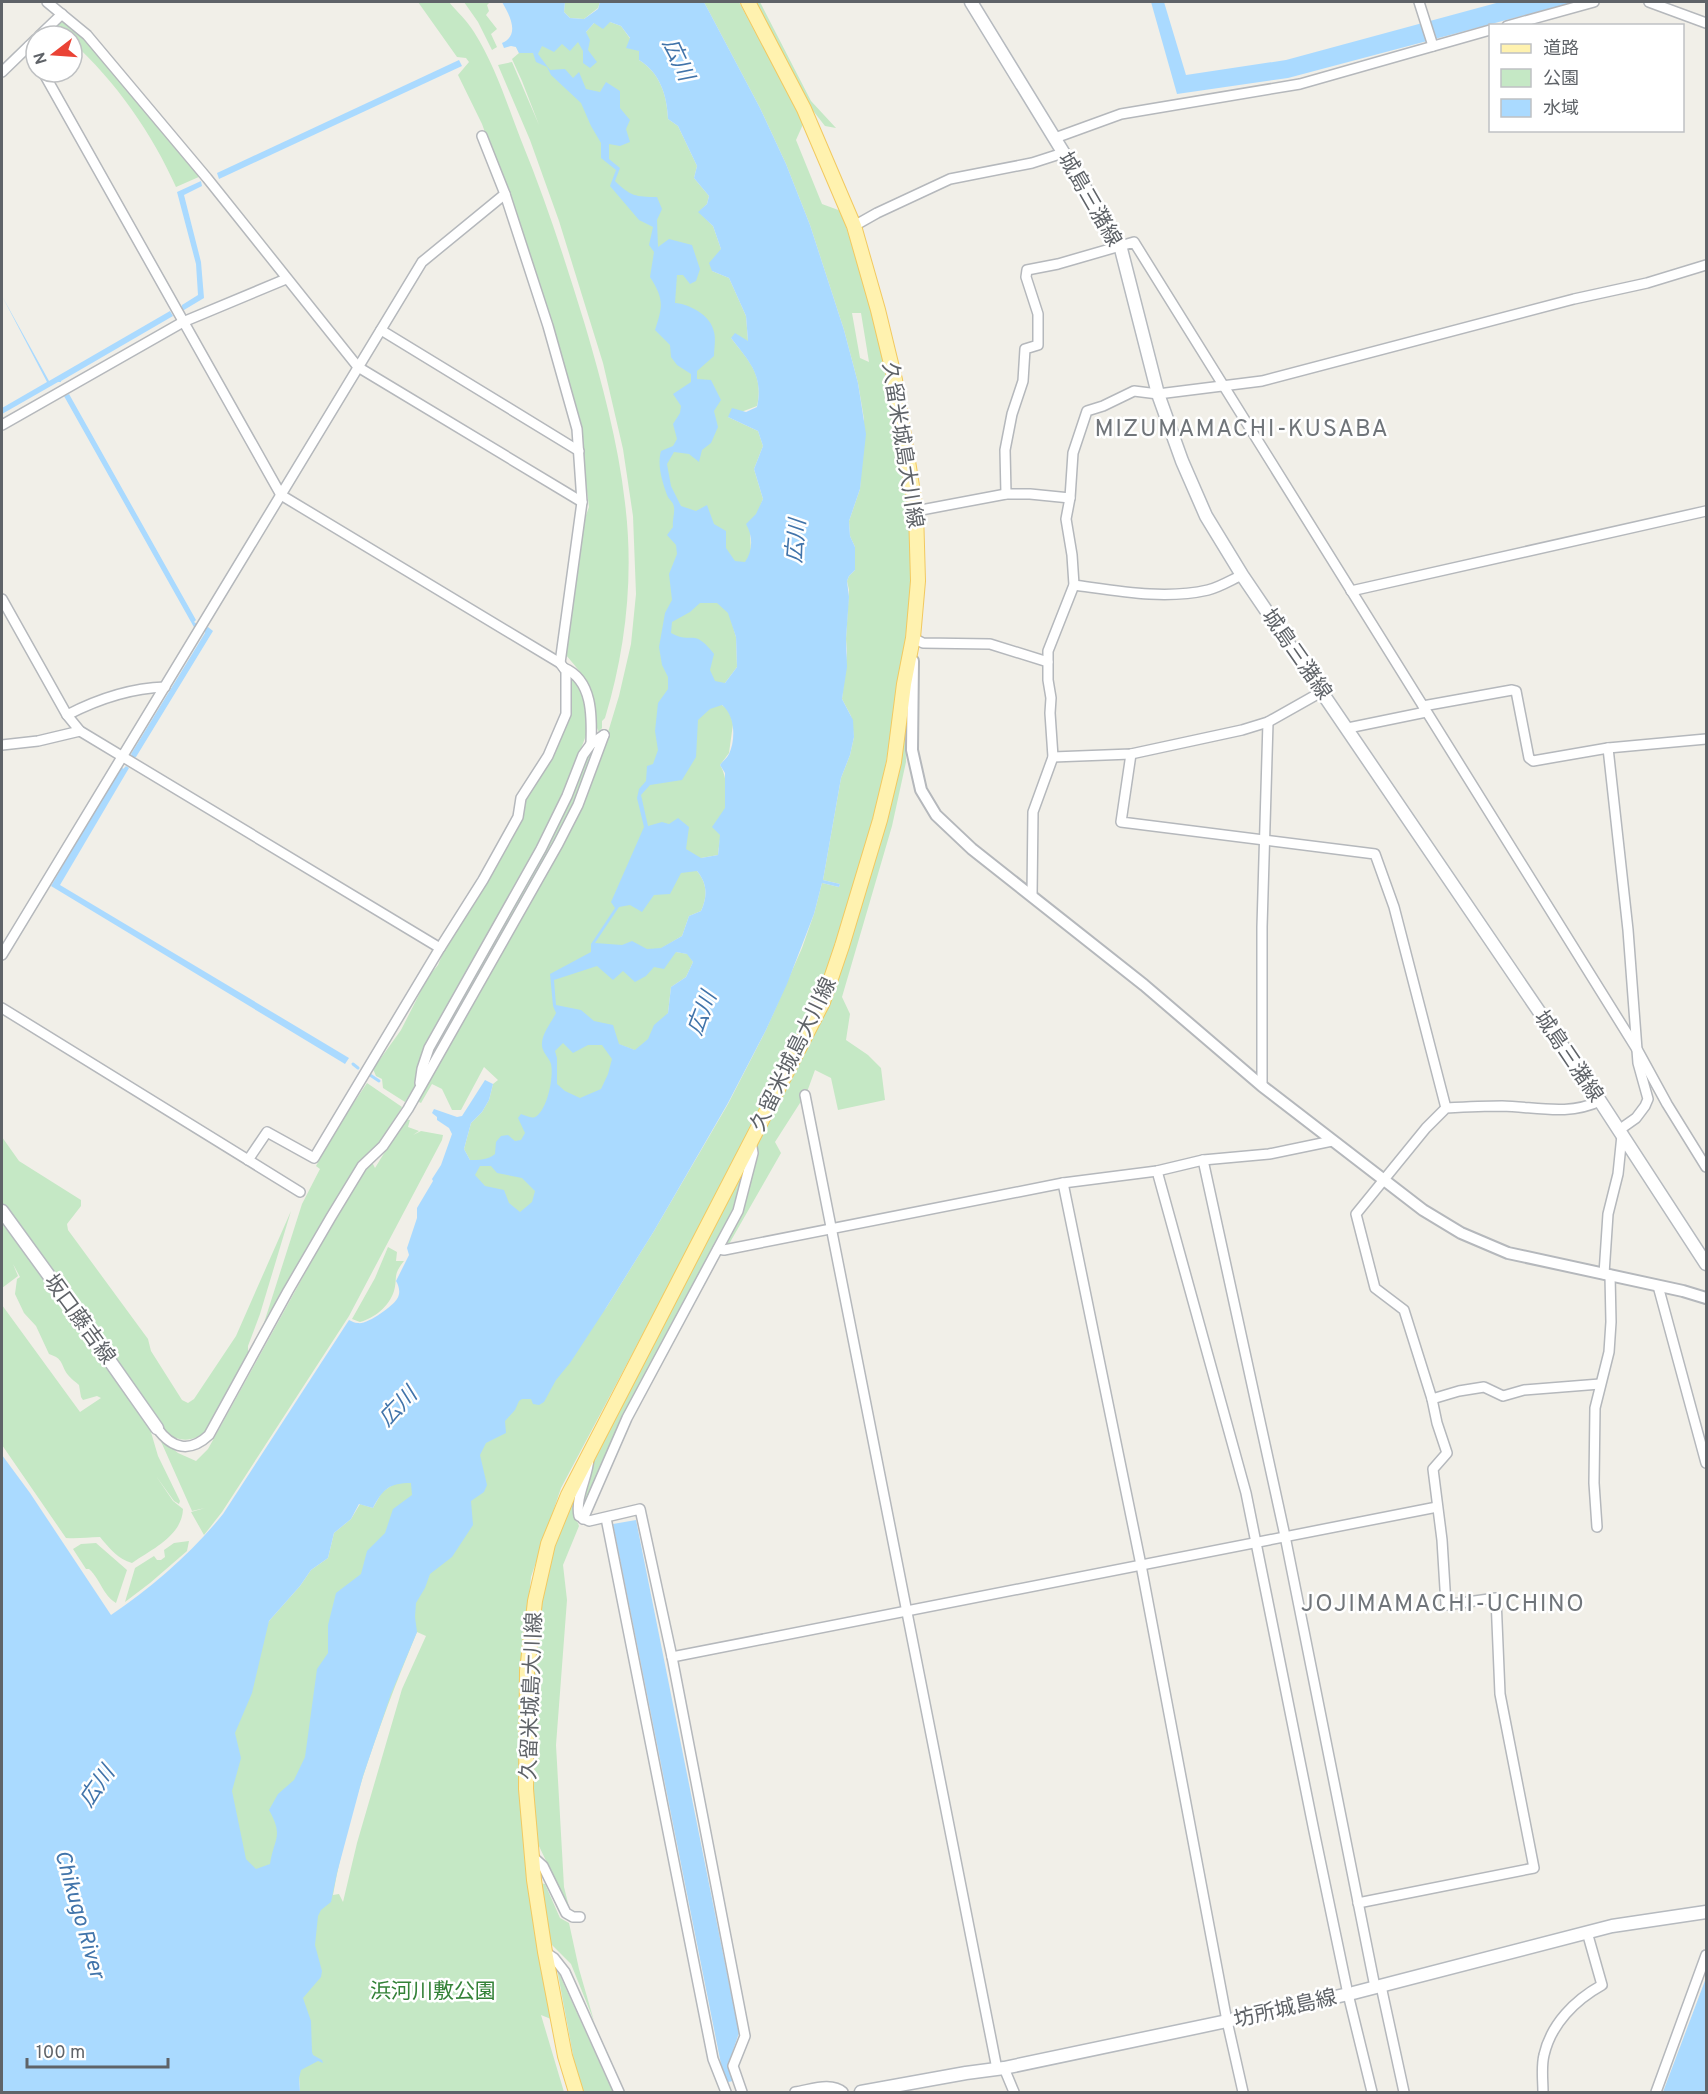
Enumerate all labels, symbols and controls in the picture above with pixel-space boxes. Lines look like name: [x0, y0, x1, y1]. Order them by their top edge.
north arrow: [24, 24, 84, 84]
legend: [1489, 24, 1684, 132]
water label: 広川: [655, 34, 699, 88]
text: 道路: [1543, 38, 1579, 61]
text: N: [30, 49, 53, 66]
text: 公園: [1543, 68, 1579, 91]
text: 水域: [1543, 98, 1579, 121]
street label: 城島三潴線: [1051, 148, 1127, 252]
street label: 久留米城島大川線: [875, 360, 928, 530]
district label: MIZUMAMACHI-KUSABA: [1095, 415, 1389, 445]
water label: 広川: [782, 516, 813, 564]
street label: 城島三潴線: [1255, 604, 1337, 706]
street label: 久留米城島大川線: [745, 973, 843, 1136]
water label: 広川: [683, 987, 725, 1039]
street label: 城島三潴線: [1527, 1006, 1608, 1108]
street label: 坂口藤吉線: [37, 1269, 121, 1370]
water label: 広川: [374, 1381, 425, 1433]
district label: JOJIMAMACHI-UCHINO: [1301, 1590, 1585, 1620]
street label: 久留米城島大川線: [516, 1612, 549, 1780]
water label: 広川: [74, 1760, 123, 1813]
water label: Chikugo River: [47, 1847, 110, 1984]
park label: 浜河川敷公園: [370, 1979, 496, 2006]
street label: 坊所城島線: [1231, 1984, 1340, 2034]
scale bar: [27, 2031, 168, 2069]
text: 100 m: [36, 2042, 85, 2065]

